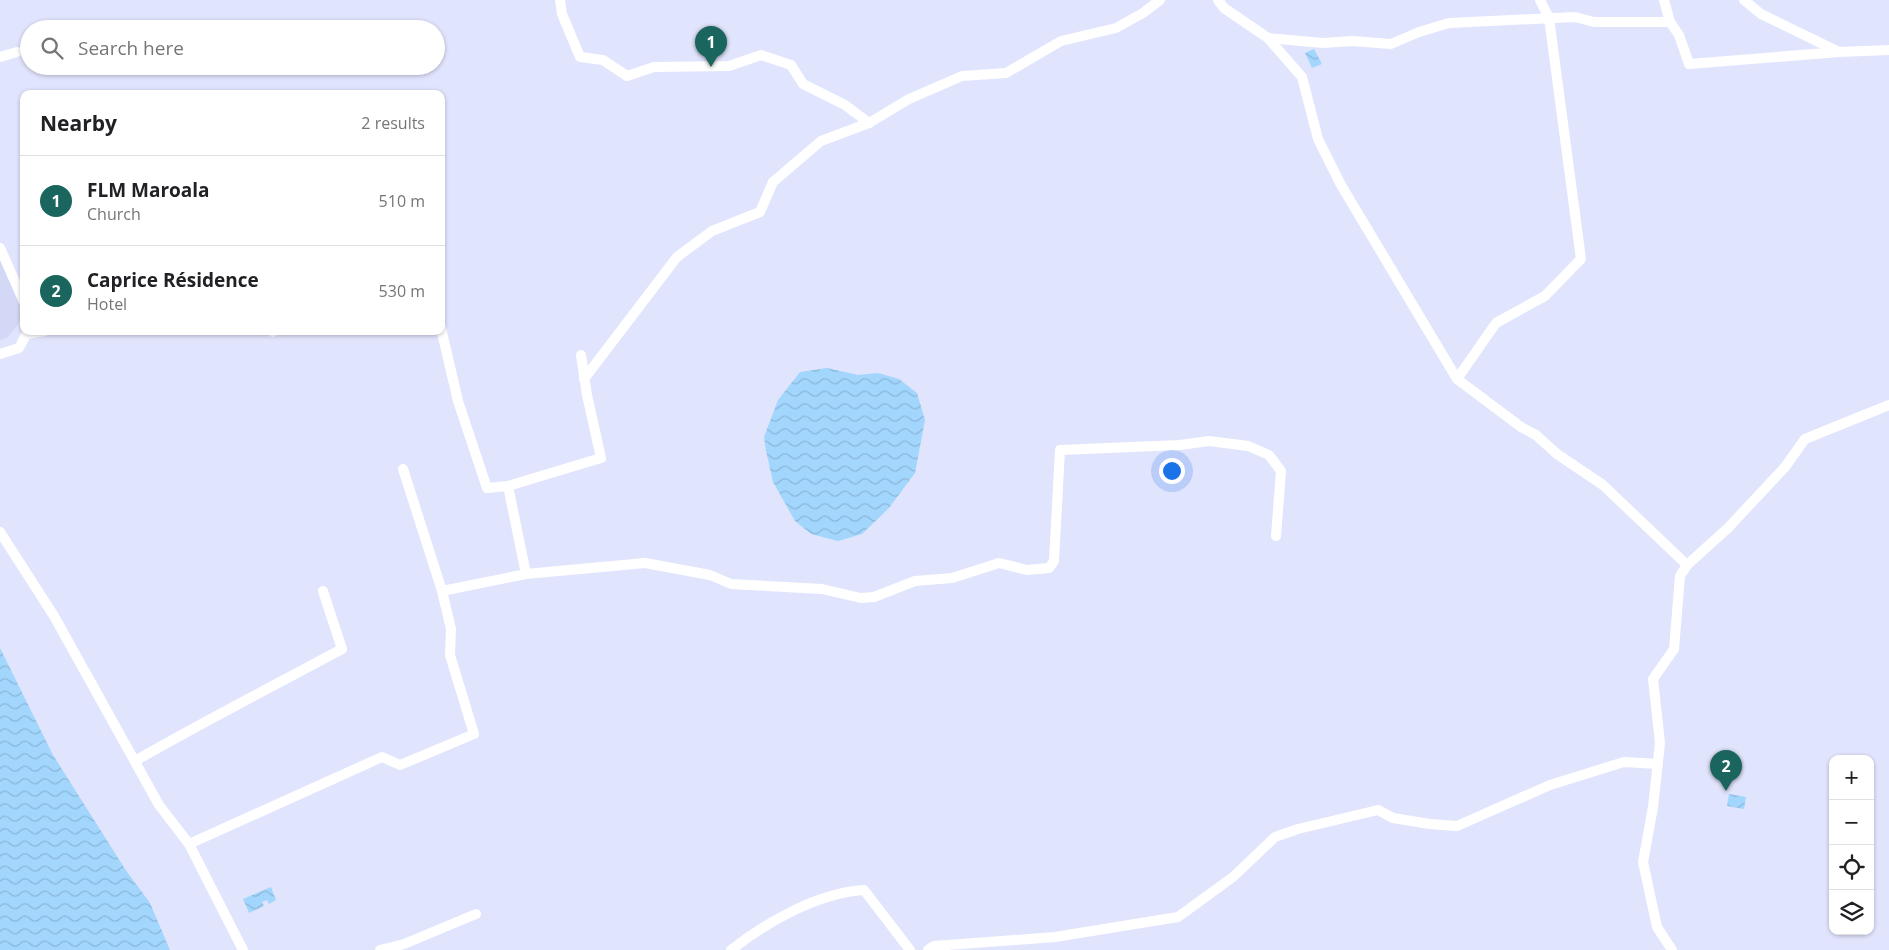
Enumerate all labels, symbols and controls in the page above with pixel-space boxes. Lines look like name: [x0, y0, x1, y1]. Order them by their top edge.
search box: [20, 20, 445, 75]
pin: 1: [695, 26, 727, 67]
icon: search: [38, 34, 66, 62]
text: Search here: [78, 35, 184, 61]
text: Nearby: [40, 109, 117, 137]
text: 2 results: [361, 112, 425, 134]
text: FLM Maroala: [87, 177, 210, 203]
text: 1: [51, 190, 61, 212]
text: 510 m: [379, 190, 425, 212]
text: Church: [87, 203, 141, 225]
text: Caprice Résidence: [87, 267, 259, 293]
text: 2: [51, 280, 61, 302]
text: 530 m: [379, 280, 425, 302]
text: Hotel: [87, 293, 127, 315]
your location: [1159, 458, 1185, 484]
pin: 2: [1710, 750, 1742, 791]
map controls: [1829, 755, 1874, 935]
button: +: [1829, 755, 1874, 800]
button: −: [1829, 800, 1874, 845]
button: locate: [1829, 845, 1874, 890]
button: layers: [1829, 890, 1874, 935]

